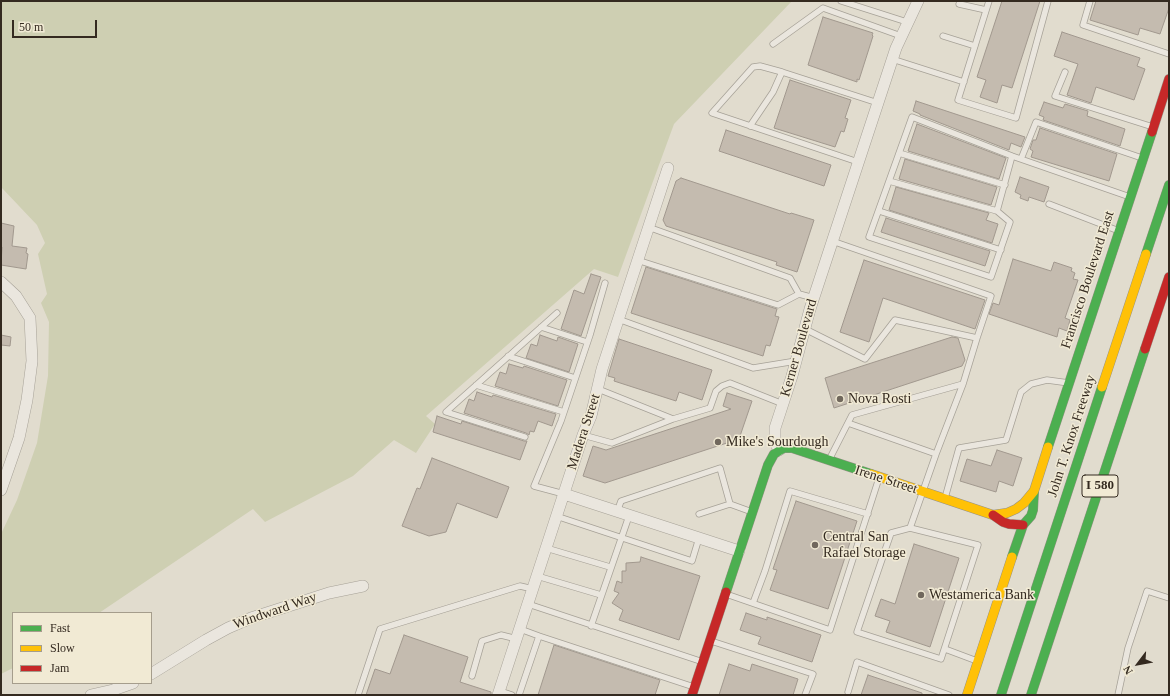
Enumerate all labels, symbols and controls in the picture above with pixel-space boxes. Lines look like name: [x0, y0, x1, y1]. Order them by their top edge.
scale bar: [14, 12, 99, 38]
text: 50 m: [19, 20, 43, 34]
street label: Francisco Boulevard East: [1058, 209, 1118, 351]
street label: Kerner Boulevard: [777, 297, 821, 399]
street label: John T. Knox Freeway: [1044, 373, 1100, 499]
place label: Nova Rosti: [848, 391, 911, 407]
street label: Madera Street: [564, 392, 604, 472]
marker: Nova Rosti: [835, 394, 845, 404]
place label: Mike's Sourdough: [726, 434, 828, 450]
marker: Mike's Sourdough: [713, 437, 723, 447]
street label: Irene Street: [853, 462, 919, 498]
road number: I 580: [1082, 475, 1118, 497]
place label: Central San Rafael Storage: [823, 529, 906, 562]
marker: Central San Rafael Storage: [810, 540, 820, 550]
place label: Westamerica Bank: [929, 587, 1034, 603]
street label: Windward Way: [231, 589, 319, 633]
marker: Westamerica Bank: [916, 590, 926, 600]
legend: [12, 612, 152, 684]
text: Fast: [50, 621, 70, 635]
text: Slow: [50, 641, 75, 655]
north arrow: [1118, 644, 1158, 684]
text: Jam: [50, 661, 69, 675]
text: N: [1121, 664, 1135, 677]

